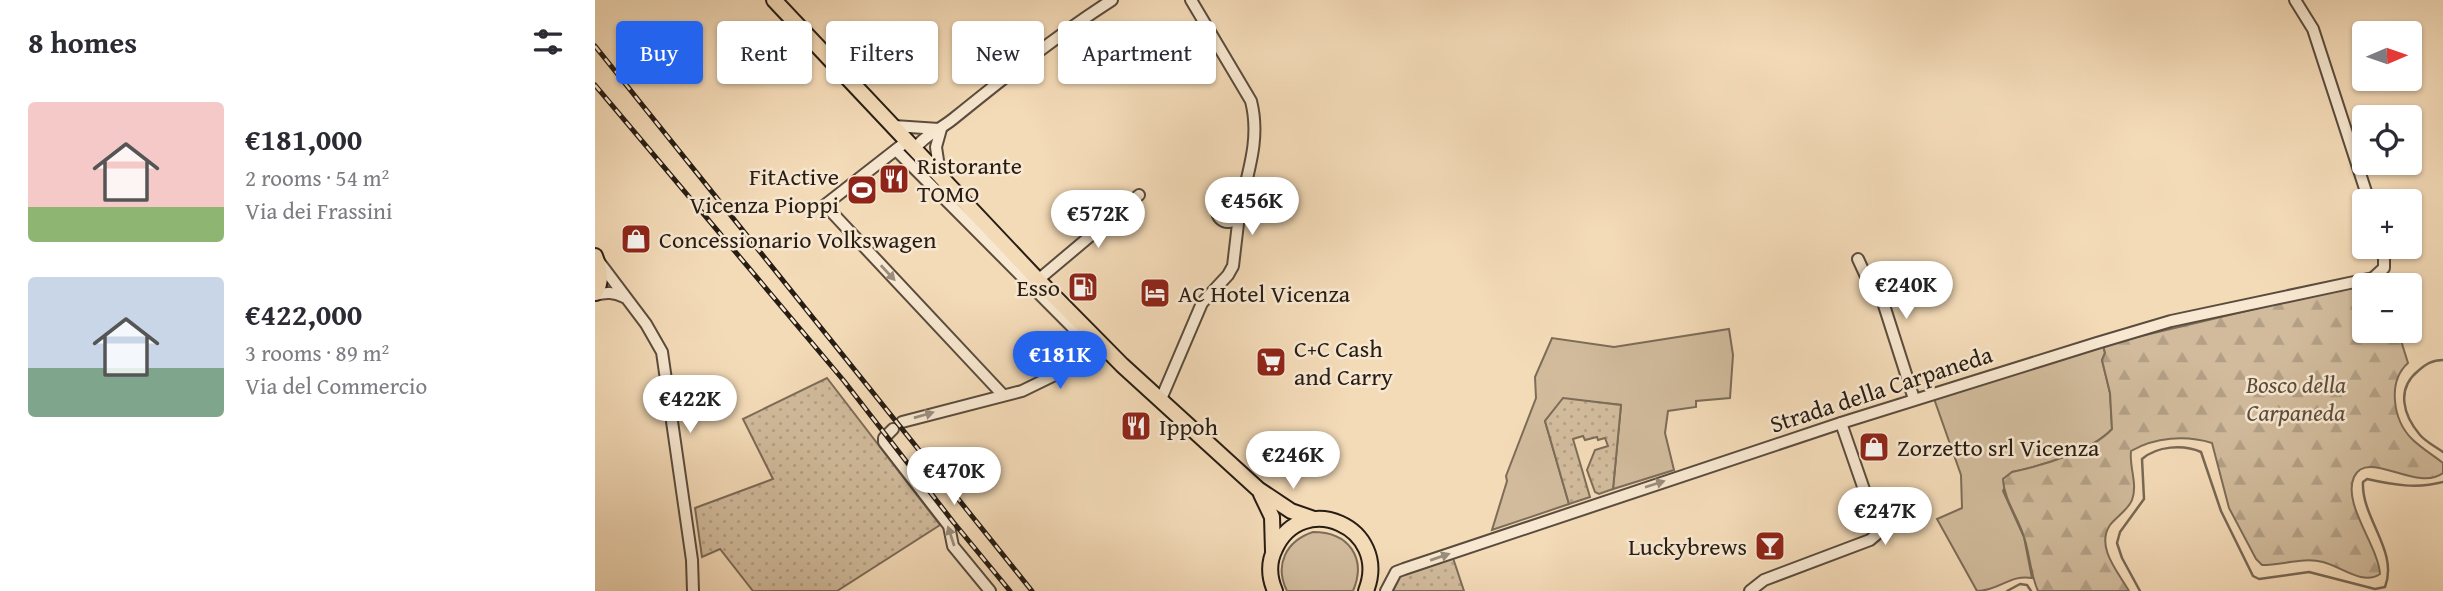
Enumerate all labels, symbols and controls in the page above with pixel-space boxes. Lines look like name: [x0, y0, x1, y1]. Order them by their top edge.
text: 8 homes: [28, 20, 137, 64]
chip: Buy: [616, 21, 703, 84]
chip: Rent: [717, 21, 812, 84]
chip: Filters: [826, 21, 938, 84]
chip: New: [952, 21, 1044, 84]
chip: Apartment: [1058, 21, 1216, 84]
north arrow: [2352, 21, 2422, 91]
map controls: [2352, 21, 2422, 343]
icon: filters: [529, 23, 567, 61]
button: locate: [2352, 105, 2422, 175]
text: €181,000: [245, 117, 362, 161]
icon: home: [84, 130, 168, 214]
place label: Ristorante TOMO: [917, 148, 1022, 211]
place label: FitActive Vicenza Pioppi: [690, 159, 839, 222]
text: 2 rooms · 54 m²: [245, 161, 389, 194]
restaurant icon: Ristorante TOMO: [877, 162, 911, 196]
sports icon: FitActive Vicenza Pioppi: [845, 173, 879, 207]
pin: €456K: [1203, 177, 1301, 237]
text: €456K: [1221, 183, 1283, 216]
button: +: [2352, 189, 2422, 259]
pin: €572K: [1049, 190, 1147, 250]
text: Via dei Frassini: [245, 194, 392, 227]
text: €572K: [1067, 196, 1129, 229]
shop icon: Concessionario Volkswagen: [619, 222, 653, 256]
place label: Concessionario Volkswagen: [659, 222, 937, 257]
pin: €240K: [1857, 262, 1955, 321]
one-way arrow: [880, 264, 896, 281]
text: €240K: [1875, 267, 1937, 300]
place label: Esso: [1017, 270, 1060, 305]
fuel station icon: Esso: [1066, 270, 1100, 304]
button: −: [2352, 273, 2422, 343]
hotel icon: AC Hotel Vicenza: [1138, 276, 1172, 310]
place label: AC Hotel Vicenza: [1178, 276, 1351, 311]
text: €422,000: [245, 292, 362, 336]
icon: home: [84, 305, 168, 389]
place label: C+C Cash and Carry: [1294, 331, 1393, 394]
pin: €181K: [1011, 332, 1109, 391]
text: 3 rooms · 89 m²: [245, 336, 389, 369]
street label: Strada della Carpaneda: [1765, 336, 1997, 442]
text: €181K: [1029, 337, 1091, 370]
supermarket icon: C+C Cash and Carry: [1254, 345, 1288, 379]
park label: Bosco della Carpaneda: [2245, 367, 2346, 430]
text: Via del Commercio: [245, 369, 427, 402]
pin: €422K: [641, 376, 739, 435]
text: €422K: [659, 381, 721, 414]
restaurant icon: Ippoh: [1119, 409, 1153, 443]
place label: Ippoh: [1159, 409, 1219, 444]
one-way arrow: [914, 410, 935, 420]
shop icon: Zorzetto srl Vicenza: [1857, 430, 1891, 464]
place label: Zorzetto srl Vicenza: [1897, 430, 2100, 465]
pin: €246K: [1244, 432, 1342, 491]
text: €246K: [1262, 437, 1324, 470]
pin: €470K: [905, 448, 1003, 507]
text: €470K: [923, 453, 985, 486]
one-way arrow: [1645, 478, 1666, 489]
pin: €247K: [1836, 488, 1934, 547]
text: €247K: [1854, 493, 1916, 526]
one-way arrow: [945, 525, 956, 546]
place label: Luckybrews: [1628, 529, 1747, 564]
bar icon: Luckybrews: [1753, 529, 1787, 563]
one-way arrow: [1429, 551, 1450, 562]

